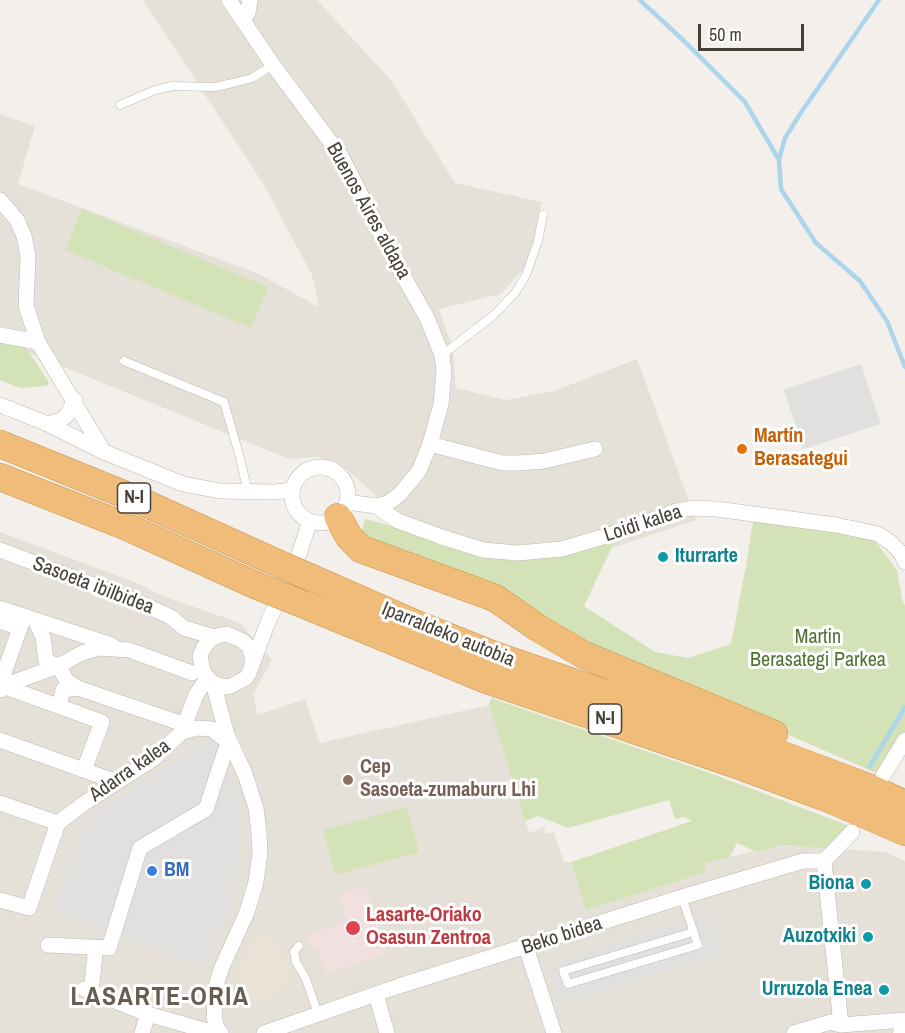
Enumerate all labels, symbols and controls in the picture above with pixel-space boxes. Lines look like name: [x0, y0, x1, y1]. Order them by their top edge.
scale bar: [701, 12, 808, 50]
text: 50 m: [709, 22, 742, 47]
street label: Buenos Aires aldapa: [321, 139, 415, 283]
place label: Martín Berasategui: [754, 425, 848, 472]
marker: Martín Berasategui: [735, 442, 749, 456]
road number: N-I: [118, 483, 150, 513]
street label: Loidi kalea: [601, 500, 685, 548]
place label: Iturrarte: [675, 545, 738, 569]
marker: Iturrarte: [656, 550, 670, 564]
street label: Sasoeta ibilbidea: [29, 552, 157, 620]
street label: Iparraldeko autobia: [378, 597, 518, 673]
park label: Martin Berasategi Parkea: [750, 626, 886, 673]
road number: N-I: [588, 704, 622, 734]
street label: Adarra kalea: [85, 735, 175, 807]
place label: Cep Sasoeta-zumaburu Lhi: [360, 756, 536, 803]
marker: Cep Sasoeta-zumaburu Lhi: [341, 773, 355, 787]
place label: BM: [164, 859, 189, 883]
marker: BM: [145, 864, 159, 878]
place label: Biona: [808, 872, 854, 896]
marker: Biona: [859, 877, 873, 891]
place label: Lasarte-Oriako Osasun Zentroa: [366, 904, 491, 951]
street label: Beko bidea: [519, 912, 605, 960]
marker: Lasarte-Oriako Osasun Zentroa: [344, 919, 362, 937]
place label: Auzotxiki: [783, 925, 856, 949]
marker: Auzotxiki: [861, 930, 875, 944]
place label: Urruzola Enea: [762, 978, 872, 1002]
district label: LASARTE-ORIA: [70, 982, 250, 1014]
marker: Urruzola Enea: [877, 983, 891, 997]

